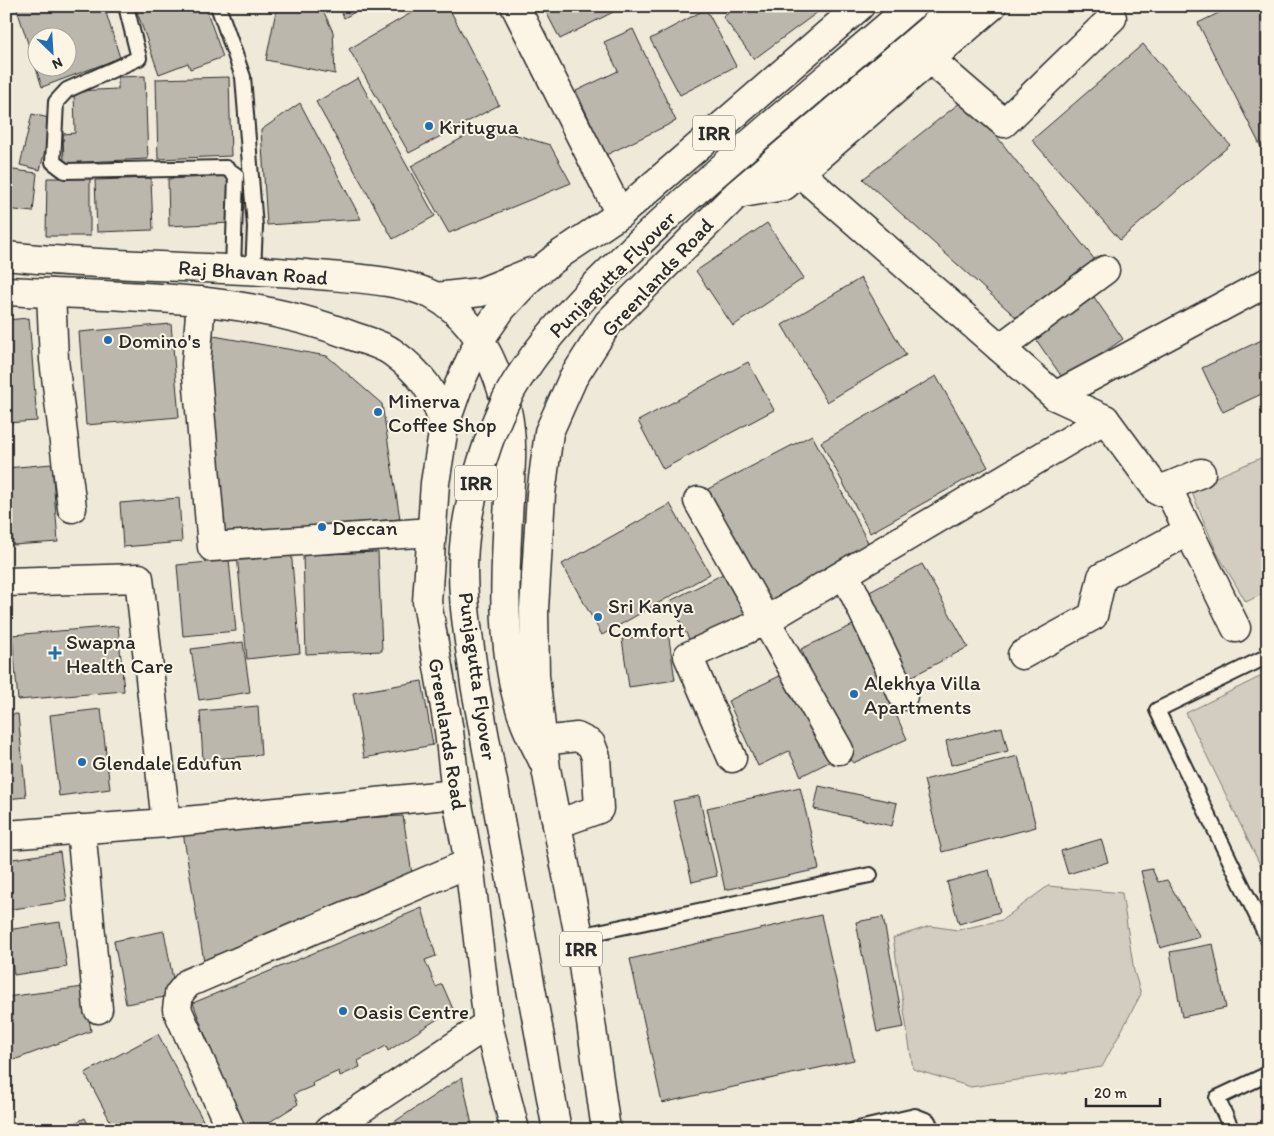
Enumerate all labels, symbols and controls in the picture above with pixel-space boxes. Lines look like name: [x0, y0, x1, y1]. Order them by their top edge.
north arrow: [28, 28, 78, 78]
text: N: [49, 54, 65, 73]
place label: Kritugua: [439, 114, 519, 139]
road number: IRR: [693, 116, 735, 150]
marker: Kritugua: [423, 120, 435, 132]
street label: Punjagutta Flyover: [543, 205, 681, 343]
street label: Greenlands Road: [596, 212, 719, 342]
street label: Raj Bhavan Road: [177, 254, 329, 290]
place label: Domino's: [118, 328, 201, 353]
marker: Domino's: [102, 334, 114, 346]
place label: Minerva Coffee Shop: [388, 388, 497, 437]
marker: Minerva Coffee Shop: [372, 406, 384, 418]
road number: IRR: [455, 466, 497, 500]
place label: Deccan: [332, 515, 398, 540]
marker: Deccan: [316, 521, 328, 533]
street label: Punjagutta Flyover: [454, 590, 502, 762]
place label: Sri Kanya Comfort: [608, 593, 694, 642]
marker: Sri Kanya Comfort: [592, 611, 604, 623]
place label: Swapna Health Care: [66, 629, 173, 678]
marker: Swapna Health Care: [48, 646, 62, 660]
street label: Greenlands Road: [424, 656, 472, 812]
place label: Alekhya Villa Apartments: [864, 670, 981, 719]
marker: Alekhya Villa Apartments: [848, 688, 860, 700]
place label: Glendale Edufun: [92, 750, 242, 775]
marker: Glendale Edufun: [76, 756, 88, 768]
road number: IRR: [560, 932, 602, 966]
place label: Oasis Centre: [353, 999, 469, 1024]
marker: Oasis Centre: [337, 1005, 349, 1017]
scale bar: [1086, 1076, 1160, 1108]
text: 20 m: [1094, 1084, 1128, 1102]

